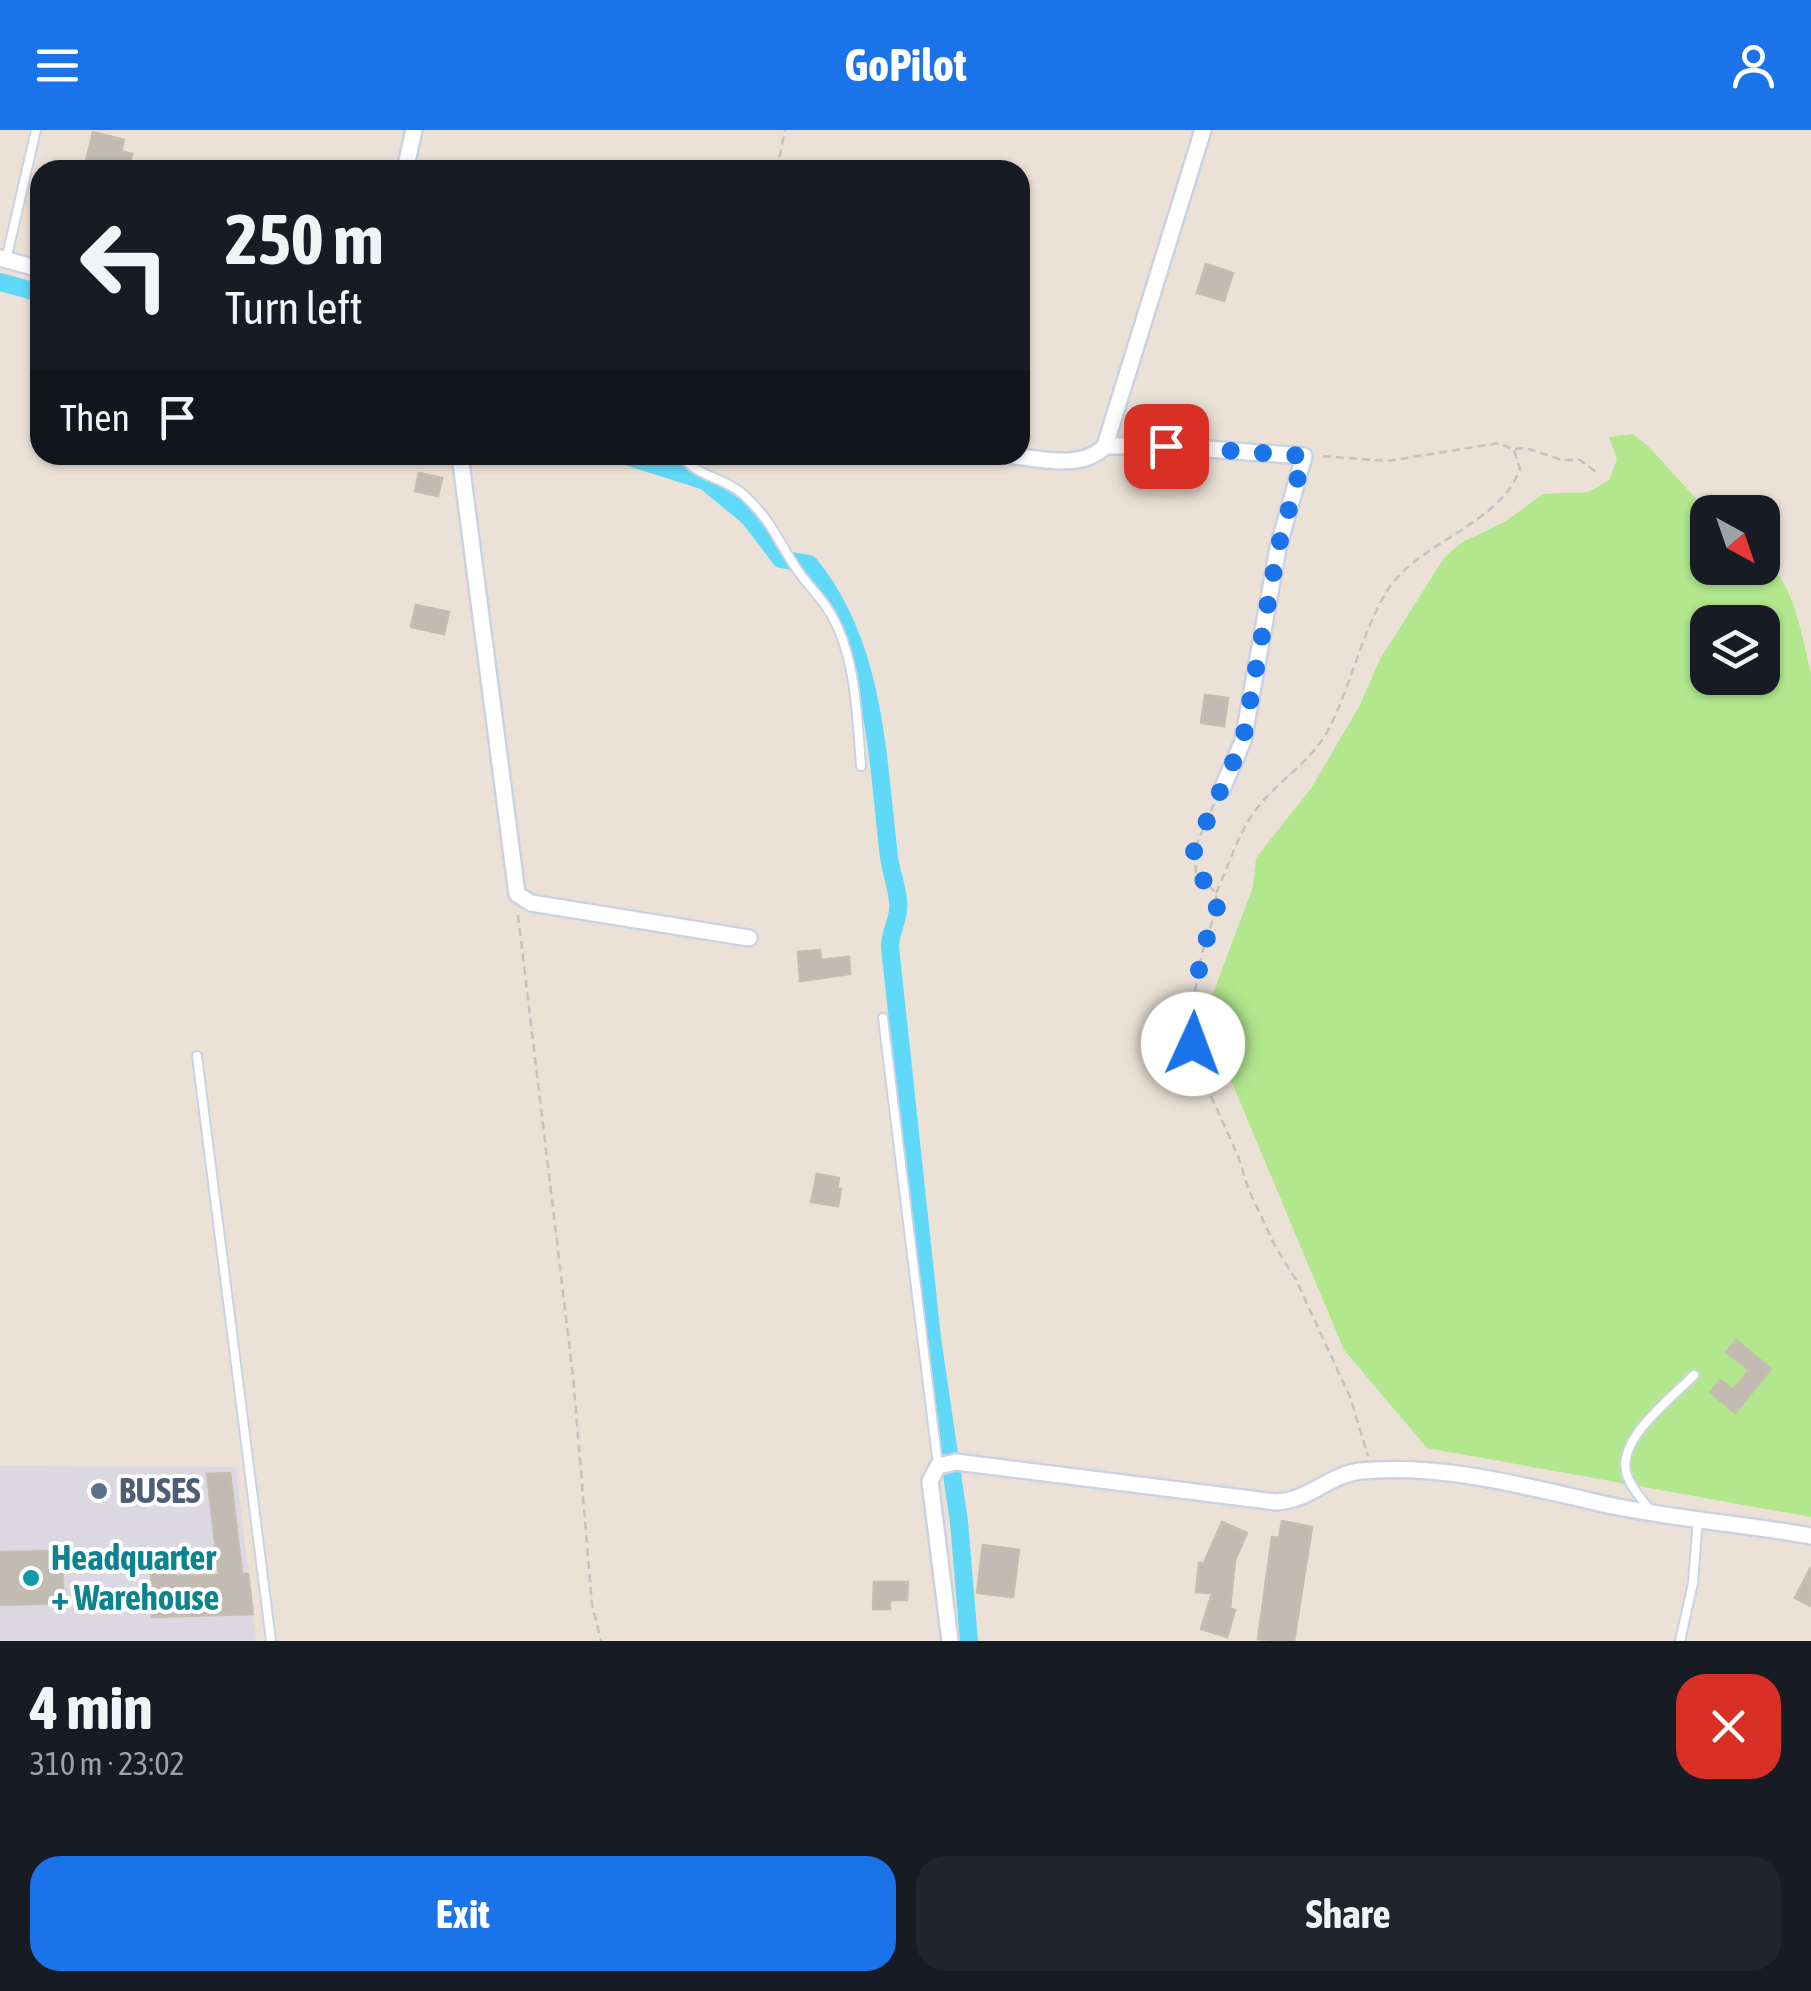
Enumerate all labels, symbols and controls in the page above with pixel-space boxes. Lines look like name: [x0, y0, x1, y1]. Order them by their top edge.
icon: menu: [30, 38, 85, 93]
icon: person: [1726, 38, 1781, 93]
text: GoPilot: [844, 39, 967, 91]
text: 250 m: [225, 199, 384, 279]
icon: left: [60, 200, 190, 330]
text: Turn left: [225, 282, 363, 334]
icon: arrive: [150, 390, 205, 445]
text: Then: [60, 396, 130, 439]
pin: [1124, 404, 1209, 489]
icon: arrive: [1139, 419, 1194, 474]
north arrow: [1690, 495, 1780, 585]
map controls: [1690, 495, 1780, 695]
button: layers: [1690, 605, 1780, 695]
position arrow: [1141, 992, 1245, 1096]
place label: BUSES: [119, 1470, 201, 1510]
marker: BUSES: [88, 1480, 110, 1502]
place label: Headquarter + Warehouse: [51, 1537, 219, 1617]
marker: Headquarter + Warehouse: [20, 1567, 42, 1589]
text: 4 min: [30, 1673, 153, 1742]
button: close: [1676, 1674, 1781, 1779]
text: 310 m · 23:02: [30, 1745, 185, 1782]
button: Exit: [30, 1856, 896, 1971]
button: Share: [916, 1856, 1781, 1971]

